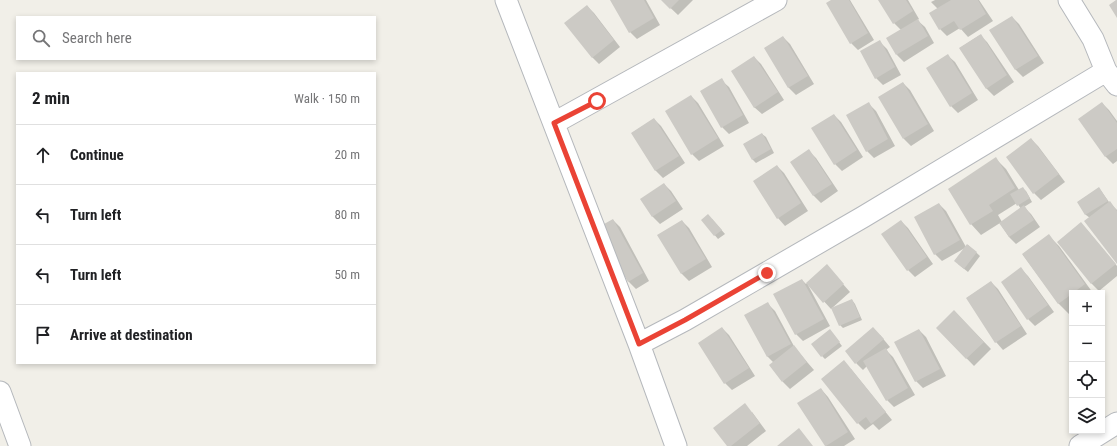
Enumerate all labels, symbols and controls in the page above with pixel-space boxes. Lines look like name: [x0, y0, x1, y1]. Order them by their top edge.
search box: [16, 16, 376, 60]
icon: search: [30, 27, 52, 49]
text: Search here: [62, 29, 132, 47]
text: 2 min: [32, 88, 70, 108]
text: Walk · 150 m: [294, 91, 360, 106]
route start: [588, 92, 606, 110]
icon: ahead: [32, 144, 54, 166]
text: Continue: [70, 146, 124, 164]
text: 20 m: [334, 147, 360, 162]
icon: left: [32, 204, 54, 226]
text: Turn left: [70, 206, 121, 224]
text: 80 m: [334, 207, 360, 222]
icon: left: [32, 264, 54, 286]
route end: [758, 264, 776, 282]
text: Turn left: [70, 266, 121, 284]
text: 50 m: [334, 267, 360, 282]
map controls: [1069, 290, 1105, 434]
button: +: [1069, 290, 1105, 326]
icon: arrive: [32, 324, 54, 346]
text: Arrive at destination: [70, 326, 193, 344]
button: −: [1069, 326, 1105, 362]
button: locate: [1069, 362, 1105, 398]
button: layers: [1069, 398, 1105, 434]

